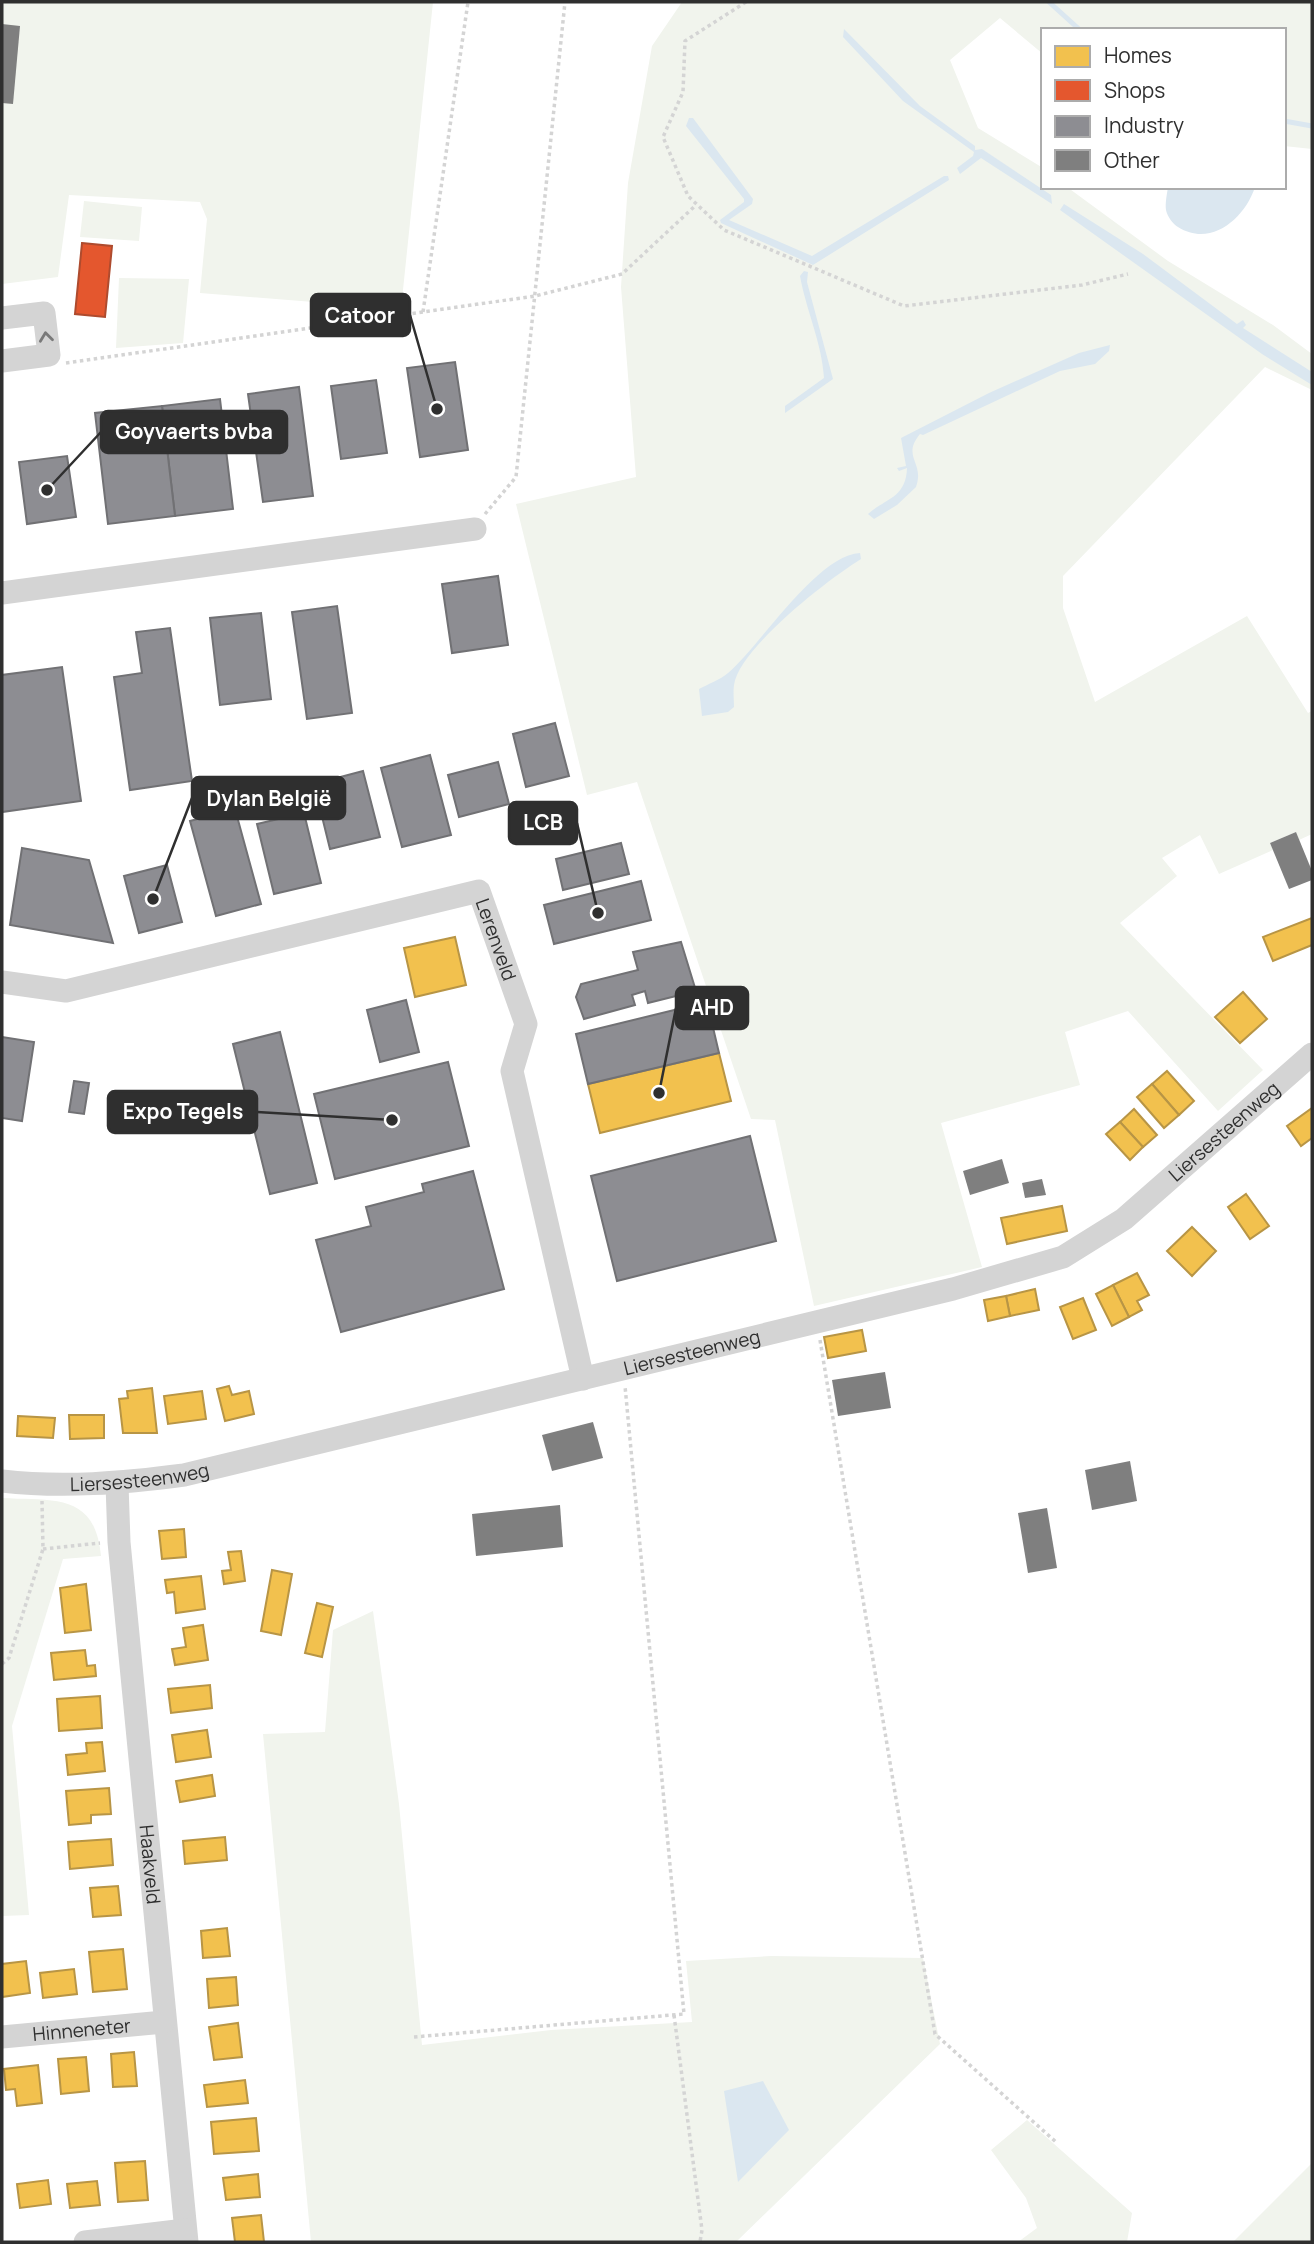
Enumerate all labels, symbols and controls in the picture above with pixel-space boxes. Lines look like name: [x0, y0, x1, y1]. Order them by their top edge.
legend: [1041, 28, 1286, 189]
text: Homes: [1104, 41, 1172, 69]
text: Shops: [1104, 76, 1165, 104]
text: Industry: [1104, 111, 1184, 139]
text: Other: [1104, 146, 1160, 174]
callout: Catoor: [311, 294, 410, 336]
text: Catoor: [325, 301, 395, 329]
one-way arrow: [39, 331, 54, 343]
callout: Goyvaerts bvba: [101, 411, 287, 453]
text: Goyvaerts bvba: [115, 417, 273, 445]
callout: Dylan België: [192, 777, 345, 819]
text: Dylan België: [206, 784, 332, 812]
callout: LCB: [509, 802, 577, 844]
text: LCB: [523, 808, 563, 836]
street label: Lerenveld: [470, 895, 523, 984]
callout: AHD: [676, 987, 748, 1029]
text: AHD: [690, 993, 734, 1021]
street label: Liersesteenweg: [1163, 1075, 1285, 1187]
callout: Expo Tegels: [108, 1091, 257, 1133]
text: Expo Tegels: [123, 1097, 243, 1125]
street label: Liersesteenweg: [621, 1323, 763, 1381]
street label: Liersesteenweg: [70, 1456, 212, 1497]
street label: Haakveld: [134, 1824, 167, 1905]
street label: Hinneneter: [31, 2012, 132, 2047]

